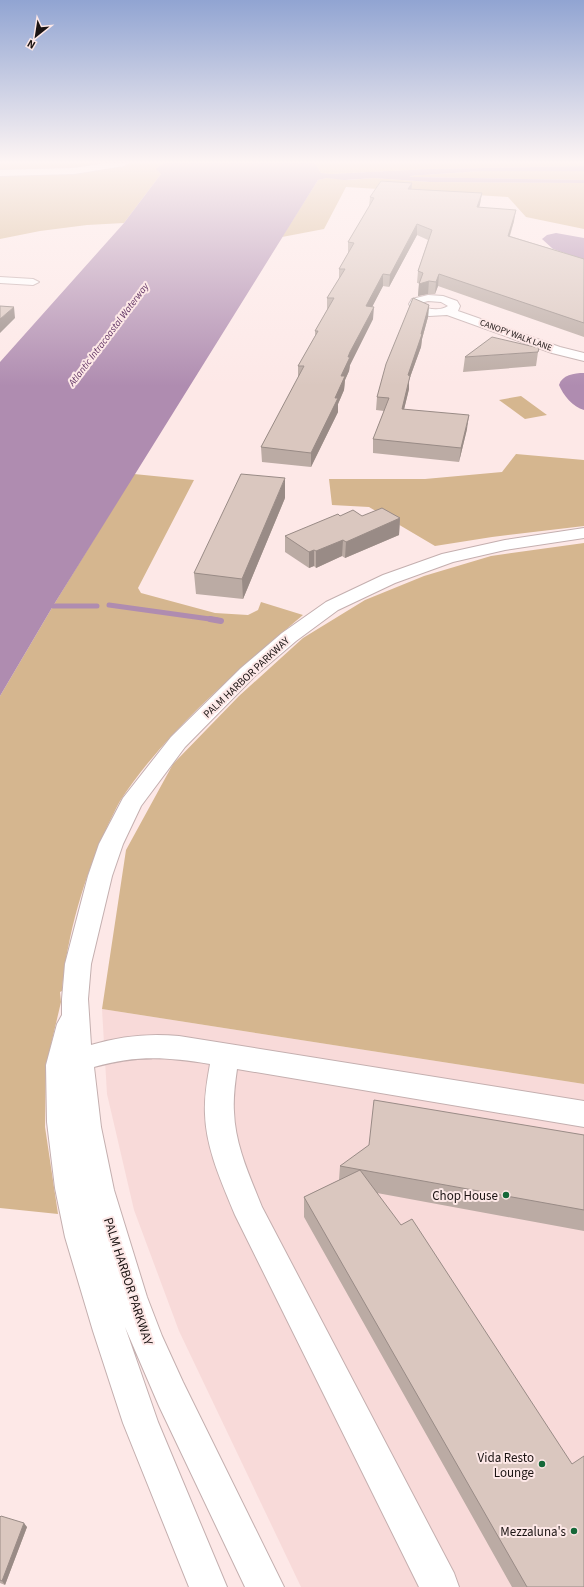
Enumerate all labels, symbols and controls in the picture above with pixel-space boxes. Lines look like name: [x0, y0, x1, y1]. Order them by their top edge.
north arrow: [16, 16, 56, 56]
text: N: [24, 36, 38, 53]
water label: Atlantic Intracoastal Waterway: [65, 280, 153, 390]
street label: CANOPY WALK LANE: [478, 316, 554, 355]
street label: PALM HARBOR PARKWAY: [200, 633, 293, 721]
place label: Chop House: [432, 1187, 498, 1205]
marker: Chop House: [501, 1190, 511, 1200]
street label: PALM HARBOR PARKWAY: [99, 1215, 157, 1348]
place label: Vida Resto Lounge: [478, 1449, 534, 1482]
marker: Vida Resto Lounge: [537, 1459, 547, 1469]
place label: Mezzaluna's: [500, 1523, 567, 1541]
marker: Mezzaluna's: [569, 1526, 579, 1536]

